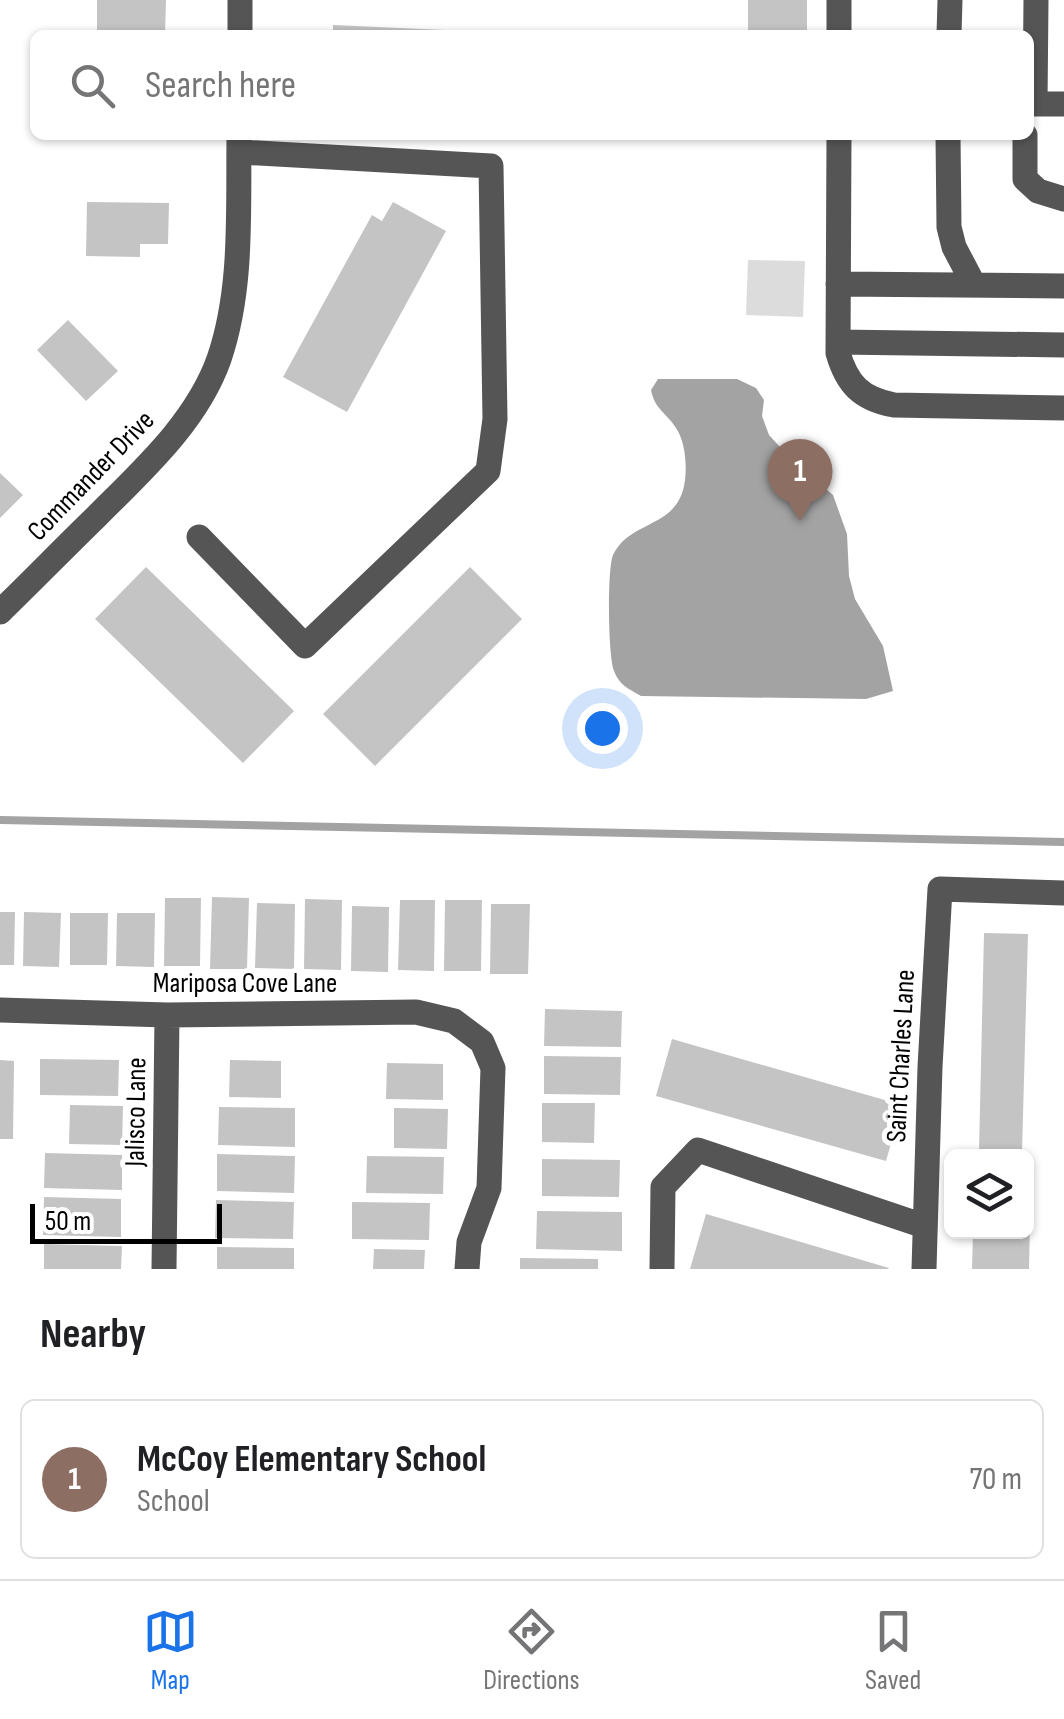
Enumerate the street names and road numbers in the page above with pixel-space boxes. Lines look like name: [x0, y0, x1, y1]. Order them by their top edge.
street label: Commander Drive: [21, 404, 161, 548]
street label: Mariposa Cove Lane: [153, 967, 337, 1000]
street label: Saint Charles Lane: [880, 969, 922, 1143]
street label: Jalisco Lane: [119, 1057, 153, 1168]

